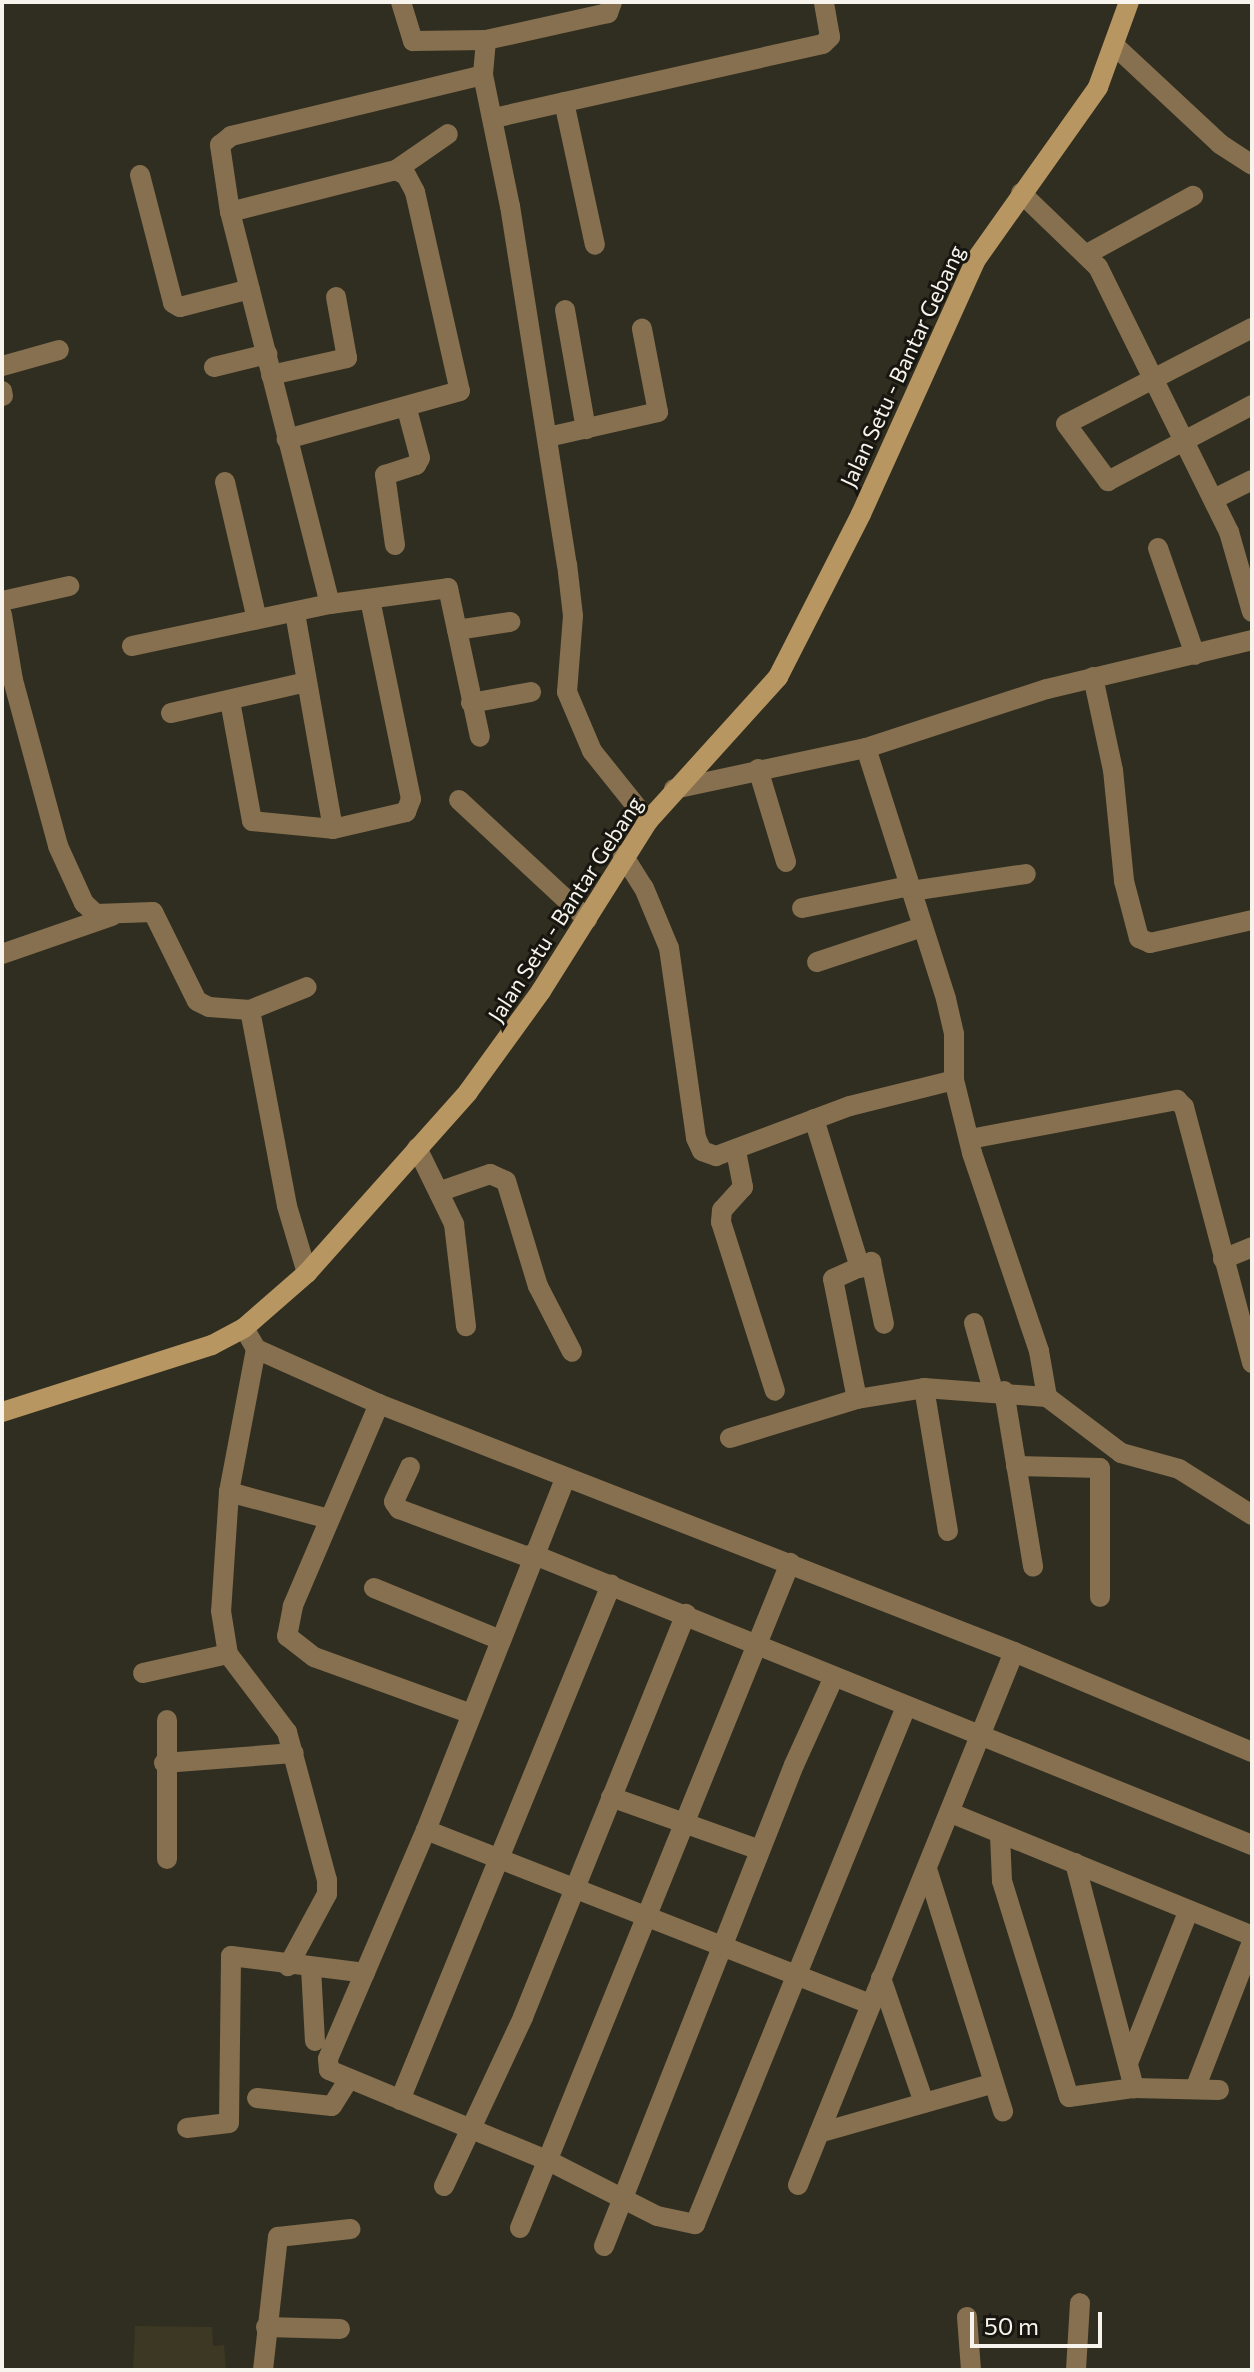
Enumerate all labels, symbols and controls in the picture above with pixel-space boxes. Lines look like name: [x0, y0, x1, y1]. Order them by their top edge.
street label: Jalan Setu - Bantar Gebang: [834, 241, 970, 491]
street label: Jalan Setu - Bantar Gebang: [482, 791, 648, 1027]
scale bar: [974, 2296, 1106, 2346]
text: 50 m: [984, 2311, 1039, 2340]

